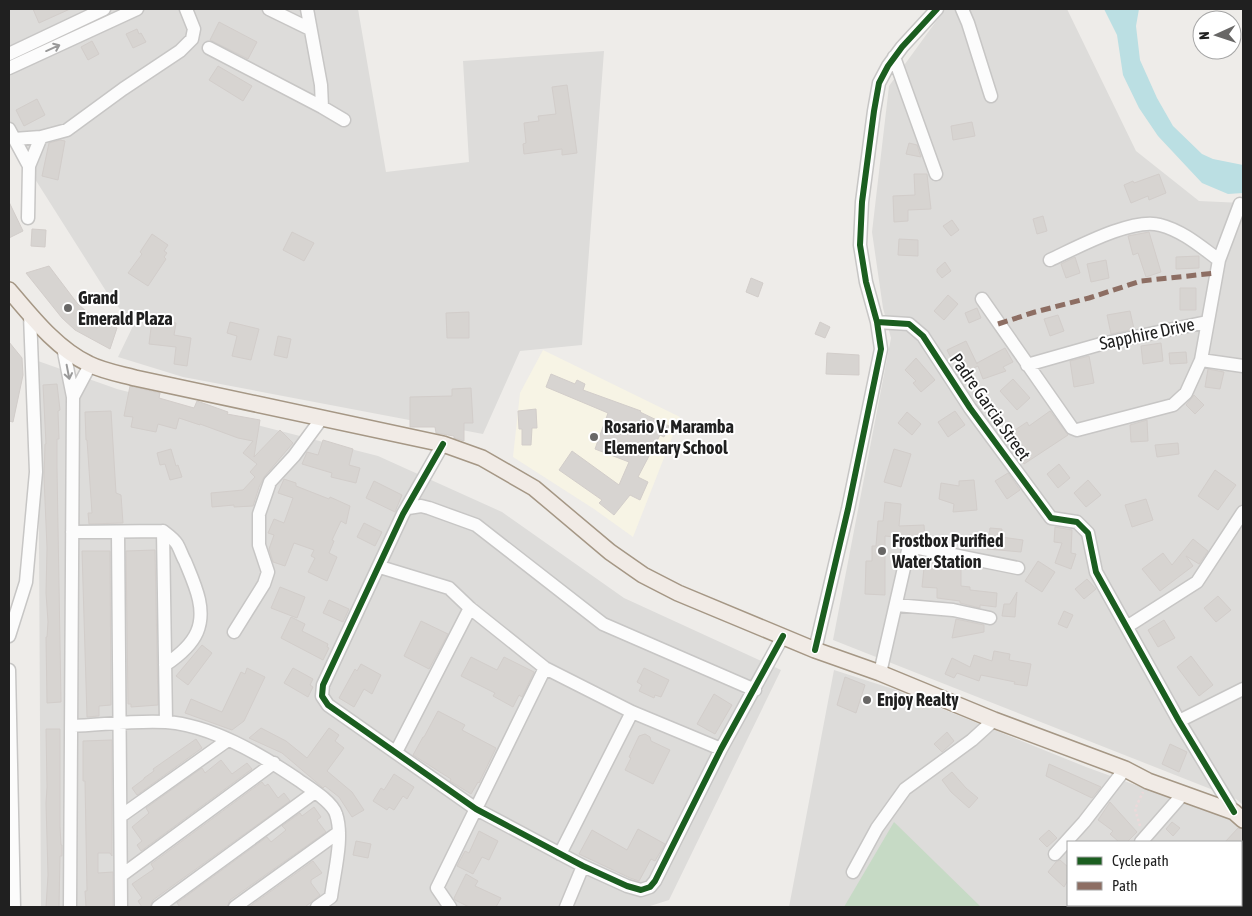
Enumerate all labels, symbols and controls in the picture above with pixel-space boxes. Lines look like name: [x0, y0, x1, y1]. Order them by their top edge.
north arrow: [1192, 10, 1242, 60]
text: N: [1196, 31, 1212, 40]
one-way arrow: [45, 42, 60, 52]
place label: Grand Emerald Plaza: [78, 287, 173, 329]
marker: Grand Emerald Plaza: [62, 302, 74, 314]
street label: Sapphire Drive: [1097, 313, 1196, 354]
street label: Padre Garcia Street: [946, 349, 1035, 464]
one-way arrow: [63, 364, 73, 380]
place label: Rosario V. Maramba Elementary School: [604, 416, 734, 458]
marker: Rosario V. Maramba Elementary School: [588, 431, 600, 443]
place label: Frostbox Purified Water Station: [891, 530, 1003, 572]
marker: Frostbox Purified Water Station: [876, 545, 888, 557]
place label: Enjoy Realty: [877, 689, 959, 710]
marker: Enjoy Realty: [861, 694, 873, 706]
legend: [1067, 841, 1242, 906]
text: Cycle path: [1112, 852, 1169, 869]
text: Path: [1112, 877, 1138, 894]

